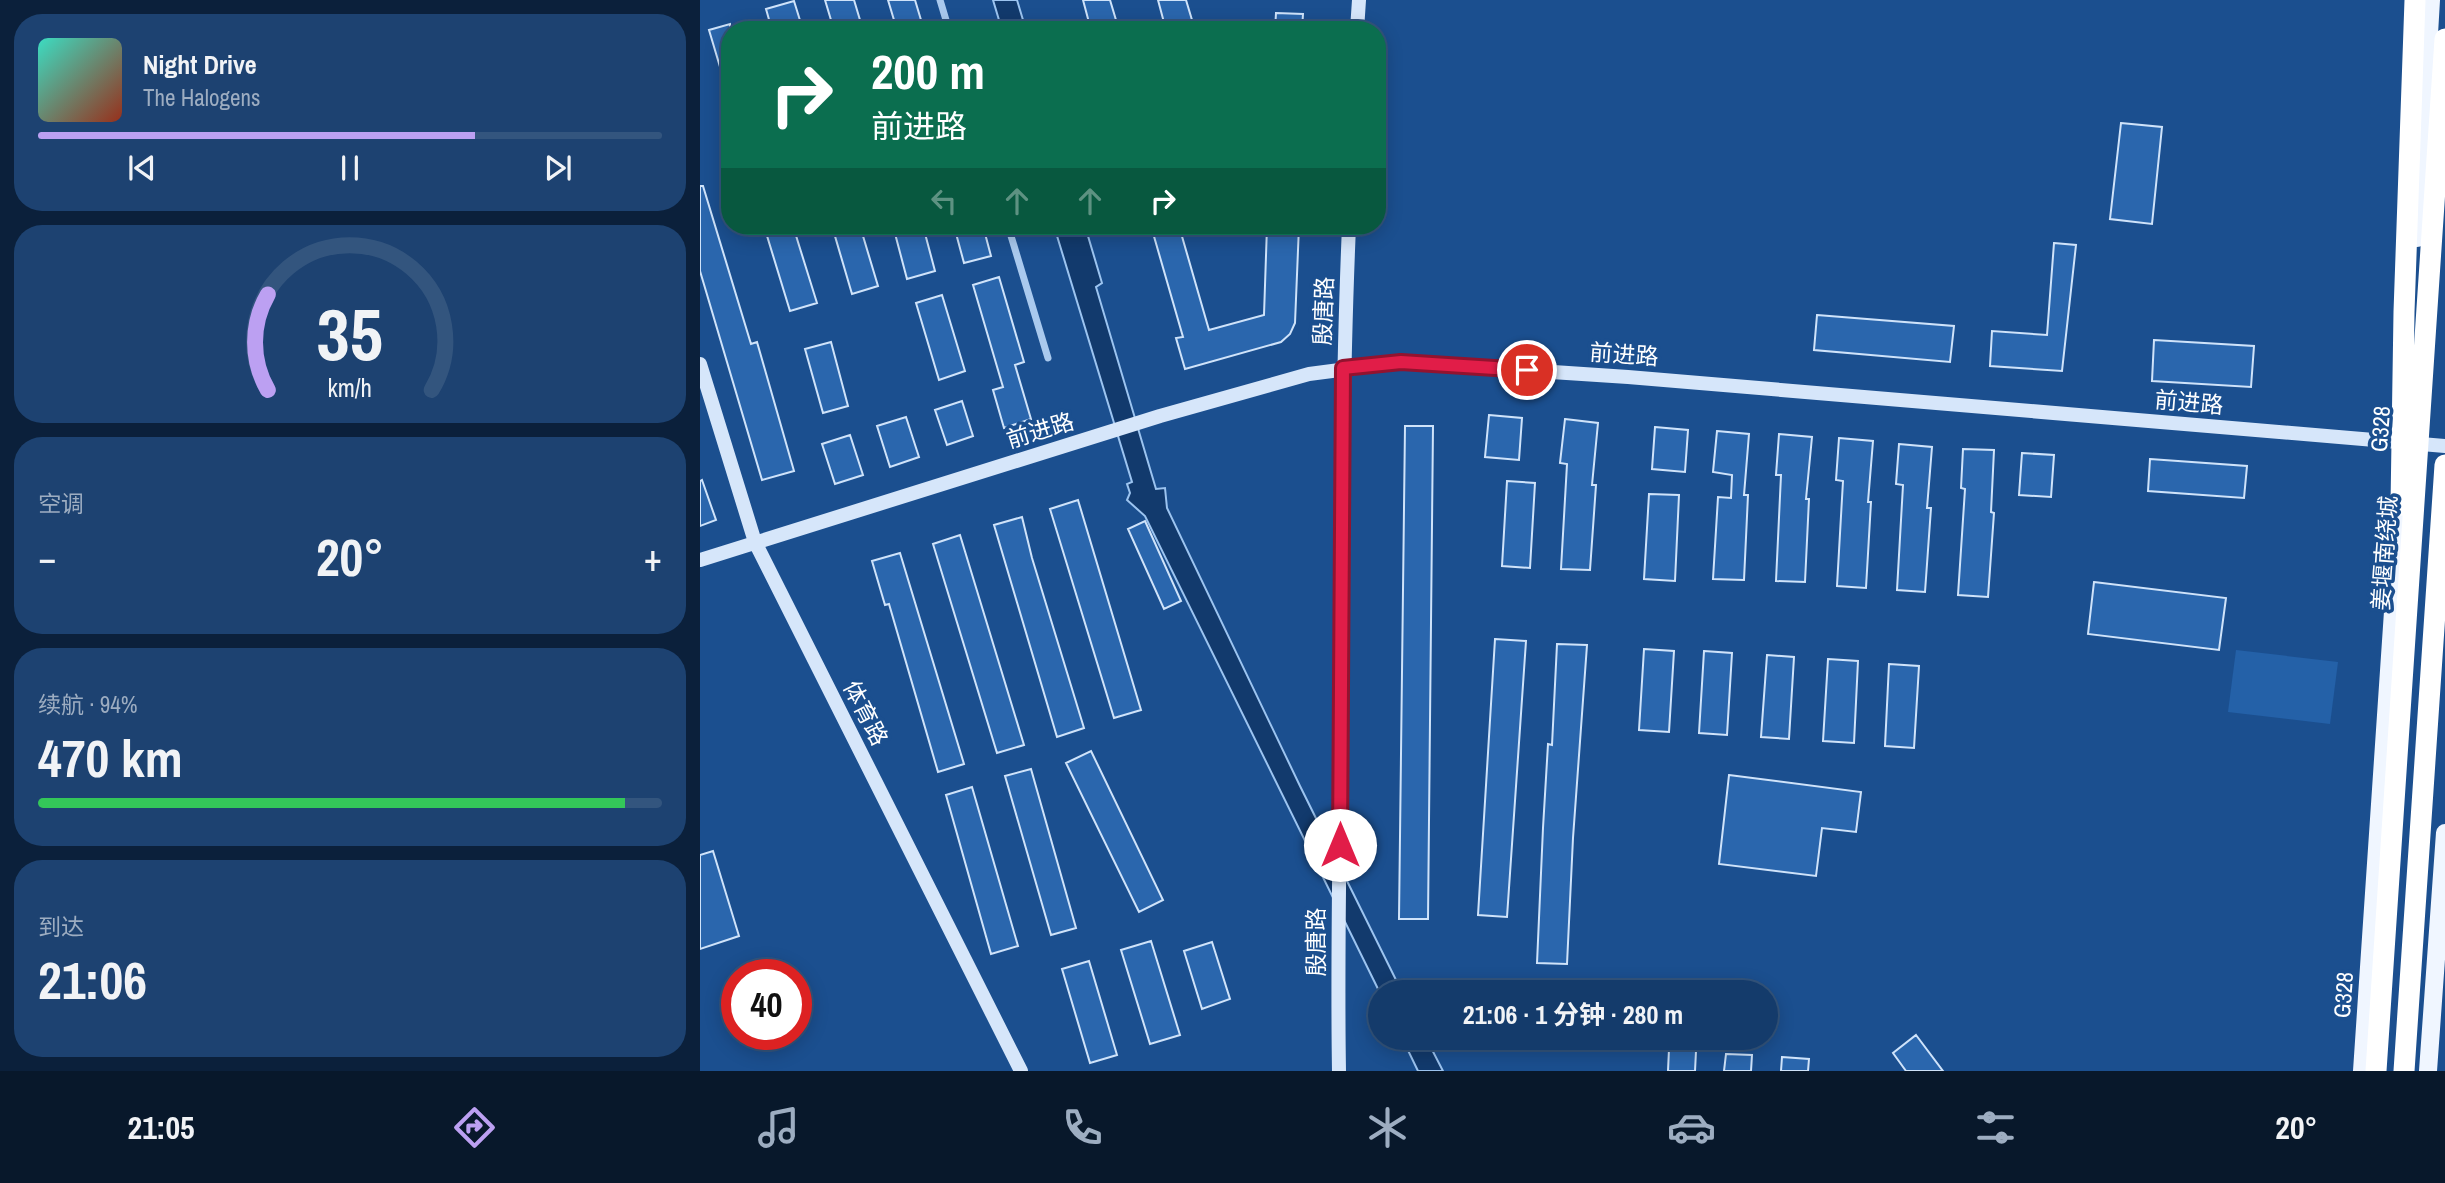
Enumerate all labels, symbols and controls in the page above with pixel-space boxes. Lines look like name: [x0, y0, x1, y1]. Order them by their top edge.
text: 200 m: [871, 38, 985, 104]
text: Night Drive: [143, 47, 257, 82]
icon: right: [756, 49, 847, 140]
text: The Halogens: [143, 82, 260, 113]
text: 前进路: [871, 105, 967, 148]
icon: previous: [123, 149, 161, 187]
icon: pause: [331, 149, 369, 187]
icon: next: [539, 149, 577, 187]
icon: left: [925, 182, 963, 220]
icon: ahead: [998, 182, 1036, 220]
icon: ahead: [1071, 182, 1109, 220]
icon: right: [1144, 182, 1182, 220]
street label: 殷唐路: [1306, 276, 1340, 346]
text: 35: [317, 286, 383, 384]
street label: 前进路: [1589, 336, 1659, 372]
pin: [1497, 340, 1557, 400]
icon: arrive: [1508, 351, 1546, 389]
text: km/h: [328, 371, 372, 405]
street label: 前进路: [2153, 384, 2225, 420]
street label: 前进路: [1002, 405, 1078, 455]
street label: G328: [2363, 405, 2397, 453]
text: 空调: [38, 488, 84, 519]
street label: 姜堰南绕城: [2365, 495, 2403, 611]
text: 20°: [316, 522, 384, 592]
text: −: [38, 532, 56, 583]
text: +: [644, 532, 662, 583]
street label: 体育路: [837, 675, 895, 751]
text: 续航 · 94%: [38, 689, 137, 720]
text: 470 km: [38, 723, 183, 793]
position arrow: [1303, 808, 1377, 882]
street label: 殷唐路: [1300, 908, 1331, 977]
text: 到达: [38, 911, 84, 942]
text: 21:06: [38, 945, 147, 1015]
speed limit sign: 40: [721, 959, 812, 1050]
street label: G328: [2326, 971, 2360, 1019]
text: 21:06 · 1 分钟 · 280 m: [1463, 997, 1683, 1032]
icon: directions: [450, 1103, 499, 1152]
icon: music: [754, 1103, 803, 1152]
icon: phone: [1058, 1103, 1107, 1152]
icon: climate: [1363, 1103, 1412, 1152]
icon: car: [1667, 1103, 1716, 1152]
icon: filters: [1971, 1103, 2020, 1152]
text: 21:05: [128, 1106, 195, 1149]
text: 20°: [2275, 1106, 2317, 1149]

